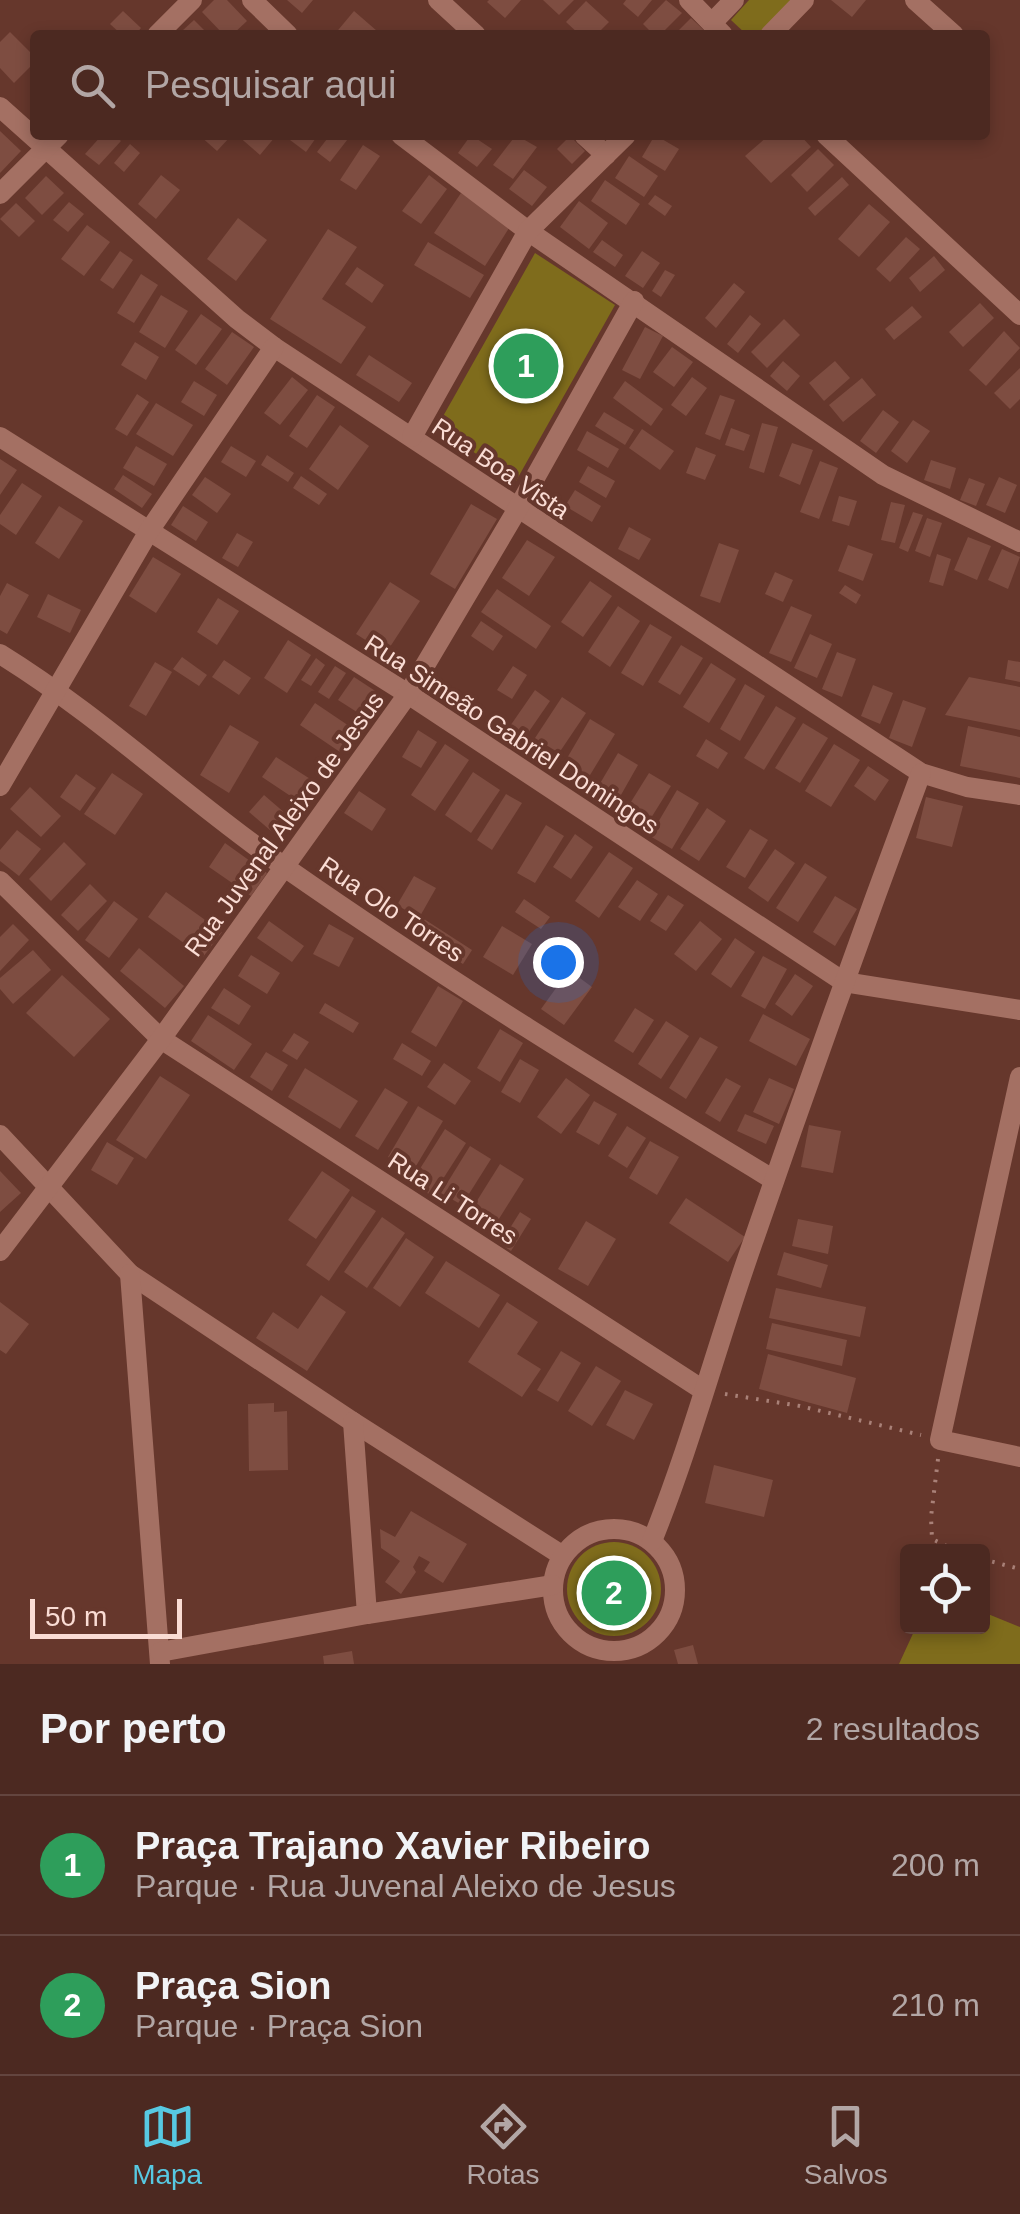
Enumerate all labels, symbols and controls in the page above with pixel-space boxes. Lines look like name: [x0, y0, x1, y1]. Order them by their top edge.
search box: [30, 30, 990, 140]
icon: search: [65, 58, 120, 113]
text: Pesquisar aqui: [145, 64, 396, 106]
pin: 1: [494, 328, 558, 404]
street label: Rua Boa Vista: [427, 412, 575, 524]
street label: Rua Simeão Gabriel Domingos: [360, 628, 664, 840]
street label: Rua Juvenal Aleixo de Jesus: [179, 686, 389, 962]
street label: Rua Olo Torres: [315, 851, 469, 967]
your location: [533, 937, 584, 988]
street label: Rua Li Torres: [383, 1146, 523, 1250]
map controls: [900, 1544, 990, 1634]
button: locate: [900, 1544, 990, 1634]
pin: 2: [582, 1556, 646, 1630]
scale bar: [30, 1594, 182, 1638]
text: 50 m: [45, 1601, 107, 1632]
text: Por perto: [40, 1705, 227, 1752]
text: 2 resultados: [806, 1711, 980, 1747]
text: Praça Trajano Xavier Ribeiro: [135, 1825, 650, 1867]
text: 1: [64, 1847, 81, 1883]
text: 200 m: [891, 1847, 980, 1883]
text: Parque · Rua Juvenal Aleixo de Jesus: [135, 1868, 676, 1904]
text: Praça Sion: [135, 1965, 331, 2007]
text: 2: [64, 1987, 81, 2023]
text: 210 m: [891, 1987, 980, 2023]
text: Parque · Praça Sion: [135, 2008, 423, 2044]
tab: Mapa: [132, 2099, 202, 2191]
tab: Rotas: [466, 2099, 540, 2191]
tab: Salvos: [804, 2099, 888, 2191]

